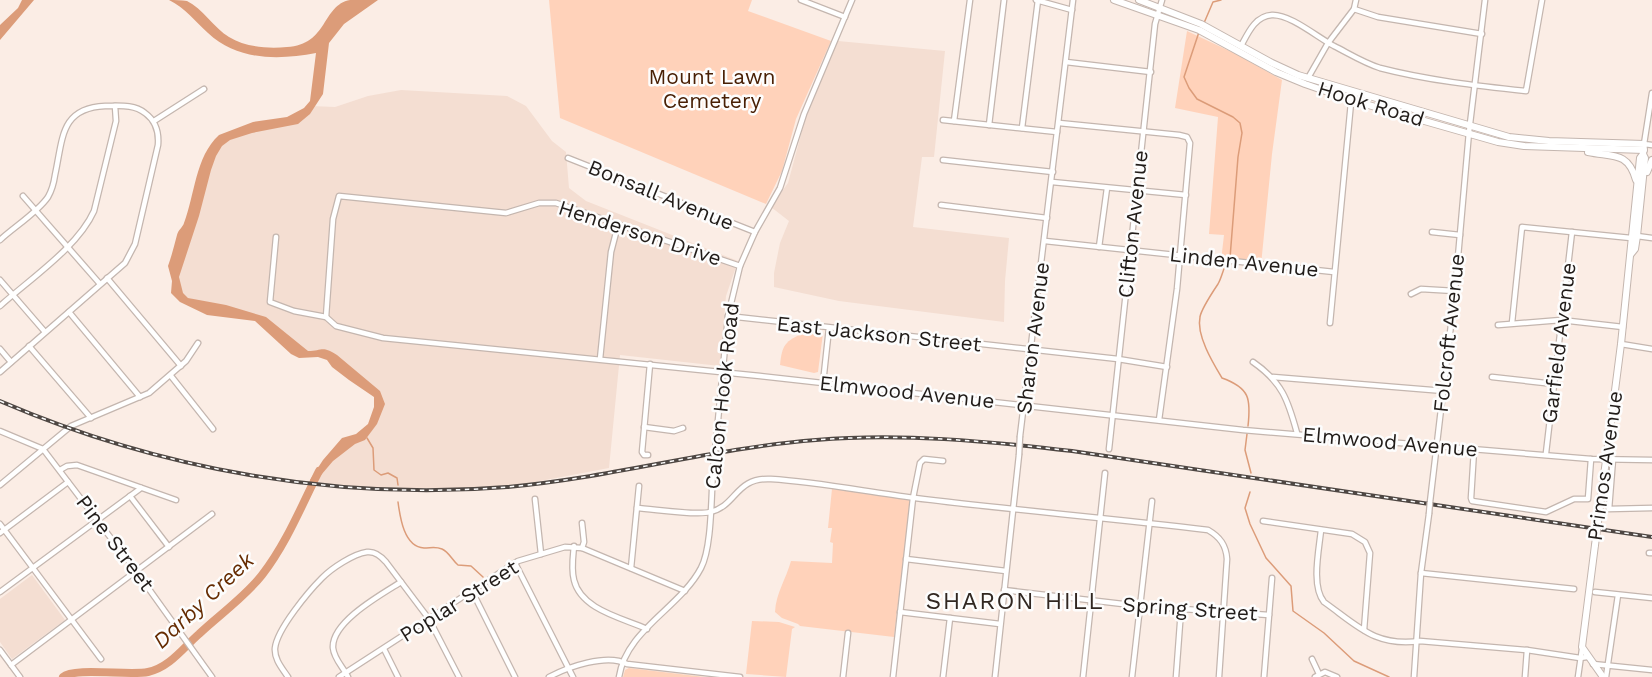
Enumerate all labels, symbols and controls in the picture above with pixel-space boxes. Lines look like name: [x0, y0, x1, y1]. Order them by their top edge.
park label: Mount Lawn Cemetery: [649, 64, 775, 113]
street label: Hook Road: [1315, 75, 1428, 132]
street label: Clifton Avenue: [1112, 149, 1153, 299]
street label: Bonsall Avenue: [585, 154, 738, 235]
street label: Henderson Drive: [556, 194, 725, 271]
street label: Linden Avenue: [1168, 241, 1320, 282]
street label: Folcroft Avenue: [1428, 252, 1469, 414]
street label: Sharon Avenue: [1011, 261, 1054, 415]
street label: Garfield Avenue: [1536, 261, 1581, 425]
street label: Calcon Hook Road: [699, 301, 744, 491]
street label: East Jackson Street: [775, 310, 983, 357]
street label: Elmwood Avenue: [818, 370, 996, 413]
street label: Primos Avenue: [1582, 389, 1627, 543]
street label: Elmwood Avenue: [1301, 421, 1479, 462]
street label: Pine Street: [71, 490, 160, 596]
water label: Darby Creek: [148, 547, 260, 653]
street label: Poplar Street: [395, 554, 523, 647]
district label: SHARON HILL: [926, 587, 1104, 615]
street label: Spring Street: [1122, 591, 1259, 626]

